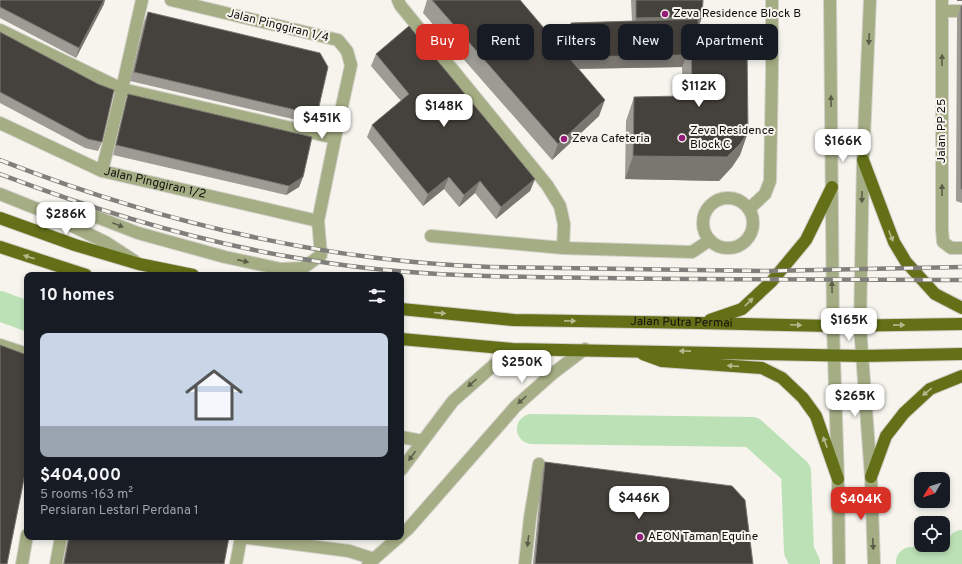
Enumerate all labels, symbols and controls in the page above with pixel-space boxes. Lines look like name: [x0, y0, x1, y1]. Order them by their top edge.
street label: Jalan Pinggiran 1/4: [225, 6, 331, 46]
place label: Zeva Residence Block B: [673, 6, 801, 22]
marker: Zeva Residence Block B: [660, 9, 670, 19]
chip: Buy: [416, 24, 469, 60]
chip: Rent: [477, 24, 534, 60]
chip: Filters: [542, 24, 610, 60]
chip: New: [618, 24, 673, 60]
chip: Apartment: [681, 24, 778, 60]
one-way arrow: [866, 33, 873, 45]
one-way arrow: [939, 53, 945, 66]
pin: $112K: [671, 74, 727, 108]
text: $112K: [681, 79, 717, 95]
pin: $148K: [416, 94, 472, 128]
one-way arrow: [828, 94, 834, 107]
text: $148K: [425, 99, 463, 115]
street label: Jalan PP 25: [934, 99, 950, 163]
pin: $451K: [294, 106, 350, 140]
text: $451K: [303, 111, 341, 127]
place label: Zeva Residence Block C: [690, 123, 774, 153]
pin: $166K: [815, 129, 871, 163]
place label: Zeva Cafeteria: [572, 131, 650, 147]
marker: Zeva Residence Block C: [677, 133, 687, 143]
marker: Zeva Cafeteria: [559, 134, 569, 144]
text: $166K: [824, 134, 862, 150]
street label: Jalan Pinggiran 1/2: [102, 164, 208, 203]
one-way arrow: [939, 183, 945, 196]
one-way arrow: [859, 191, 865, 204]
pin: $286K: [38, 202, 94, 236]
text: $286K: [45, 207, 87, 223]
one-way arrow: [113, 223, 125, 229]
one-way arrow: [888, 230, 894, 241]
one-way arrow: [22, 254, 34, 260]
one-way arrow: [237, 258, 249, 264]
one-way arrow: [829, 280, 835, 293]
text: 10 homes: [40, 285, 115, 307]
icon: filters: [366, 285, 388, 307]
one-way arrow: [744, 297, 754, 307]
pin: $165K: [821, 308, 877, 342]
one-way arrow: [434, 310, 446, 316]
text: $165K: [830, 313, 868, 329]
street label: Jalan Putra Permai: [630, 314, 733, 332]
one-way arrow: [564, 317, 576, 324]
one-way arrow: [790, 322, 803, 328]
one-way arrow: [893, 322, 905, 329]
one-way arrow: [679, 348, 691, 355]
pin: $250K: [494, 350, 550, 384]
text: $250K: [501, 355, 543, 371]
icon: home: [178, 359, 250, 431]
one-way arrow: [727, 363, 739, 370]
one-way arrow: [467, 379, 477, 388]
pin: $265K: [827, 384, 883, 418]
one-way arrow: [922, 388, 932, 397]
text: $265K: [835, 389, 875, 405]
one-way arrow: [517, 396, 528, 405]
one-way arrow: [822, 436, 828, 448]
one-way arrow: [408, 450, 416, 461]
text: $404,000: [40, 465, 121, 487]
north arrow: [914, 472, 950, 508]
map controls: [914, 472, 950, 552]
pin: $446K: [611, 486, 667, 520]
text: 5 rooms · 163 m²: [40, 487, 133, 503]
pin: $404K: [833, 487, 889, 521]
text: $446K: [618, 491, 660, 507]
text: $404K: [840, 492, 882, 508]
text: Persiaran Lestari Perdana 1: [40, 503, 199, 519]
button: locate: [914, 516, 950, 552]
place label: AEON Taman Equine: [648, 529, 758, 545]
marker: AEON Taman Equine: [635, 532, 645, 542]
one-way arrow: [524, 535, 531, 547]
one-way arrow: [870, 538, 877, 550]

